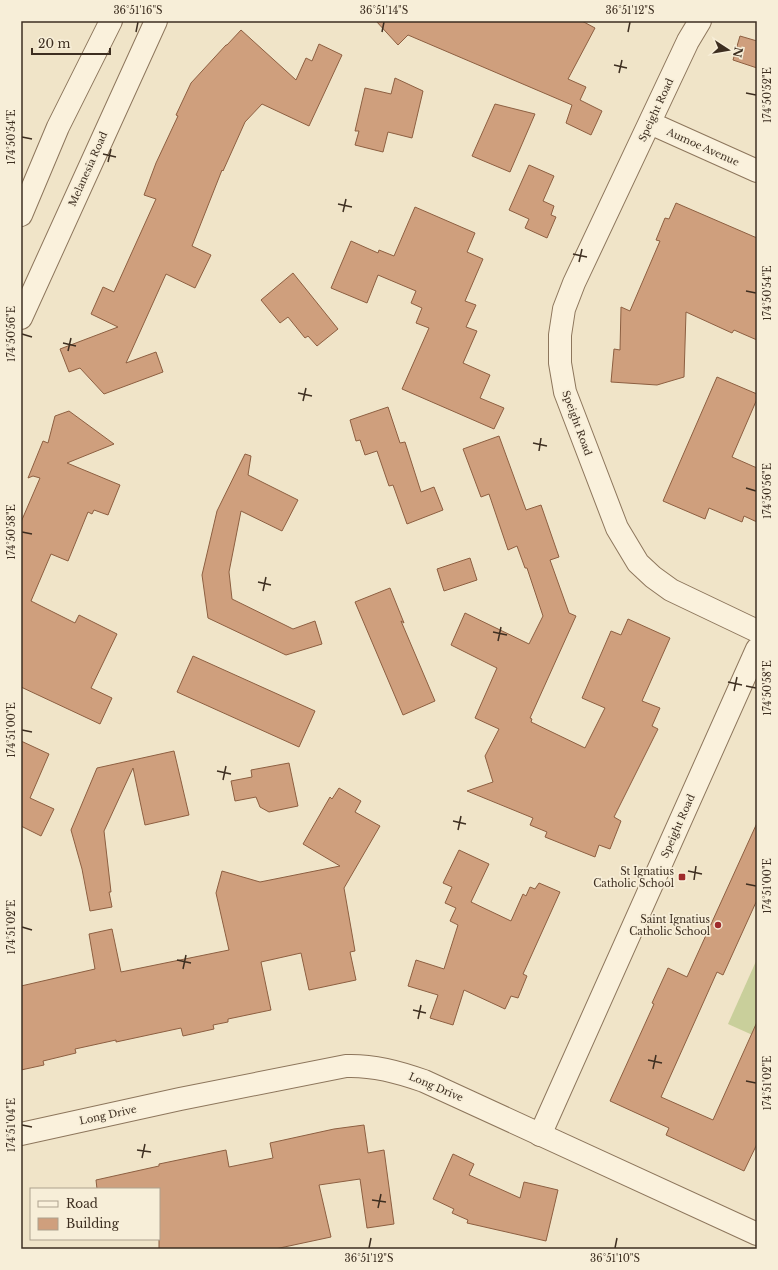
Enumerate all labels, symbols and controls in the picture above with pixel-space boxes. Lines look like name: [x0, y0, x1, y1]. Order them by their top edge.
text: 36°51'16"S: [113, 4, 163, 17]
text: 36°51'14"S: [360, 4, 408, 17]
text: 36°51'12"S: [606, 4, 654, 17]
scale bar: [32, 30, 110, 56]
north arrow: [708, 30, 748, 70]
text: 20 m: [38, 36, 70, 51]
text: N: [730, 46, 746, 59]
text: 174°50'52"E: [761, 67, 774, 123]
street label: Speight Road: [636, 76, 676, 144]
text: 174°50'54"E: [5, 109, 18, 165]
street label: Aumoe Avenue: [664, 125, 741, 169]
street label: Melanesia Road: [66, 129, 110, 208]
text: 174°50'54"E: [761, 265, 774, 321]
text: 174°50'56"E: [5, 306, 18, 362]
street label: Speight Road: [559, 389, 595, 458]
text: 174°50'56"E: [761, 463, 774, 519]
text: 174°50'58"E: [5, 504, 18, 560]
text: 174°50'58"E: [761, 660, 774, 716]
text: 174°51'00"E: [5, 702, 18, 758]
street label: Speight Road: [658, 792, 698, 860]
text: 174°51'00"E: [761, 858, 774, 914]
place label: St Ignatius Catholic School: [593, 865, 674, 890]
marker: St Ignatius Catholic School: [677, 872, 687, 882]
text: 174°51'02"E: [5, 900, 18, 954]
place label: Saint Ignatius Catholic School: [629, 913, 710, 938]
marker: Saint Ignatius Catholic School: [713, 920, 723, 930]
text: 174°51'02"E: [761, 1056, 774, 1110]
street label: Long Drive: [407, 1070, 465, 1104]
text: 174°51'04"E: [5, 1098, 18, 1152]
street label: Long Drive: [78, 1103, 138, 1127]
legend: [30, 1188, 160, 1240]
text: Road: [66, 1196, 98, 1211]
text: Building: [66, 1216, 120, 1231]
text: 36°51'12"S: [345, 1252, 393, 1265]
text: 36°51'10"S: [590, 1252, 640, 1265]

